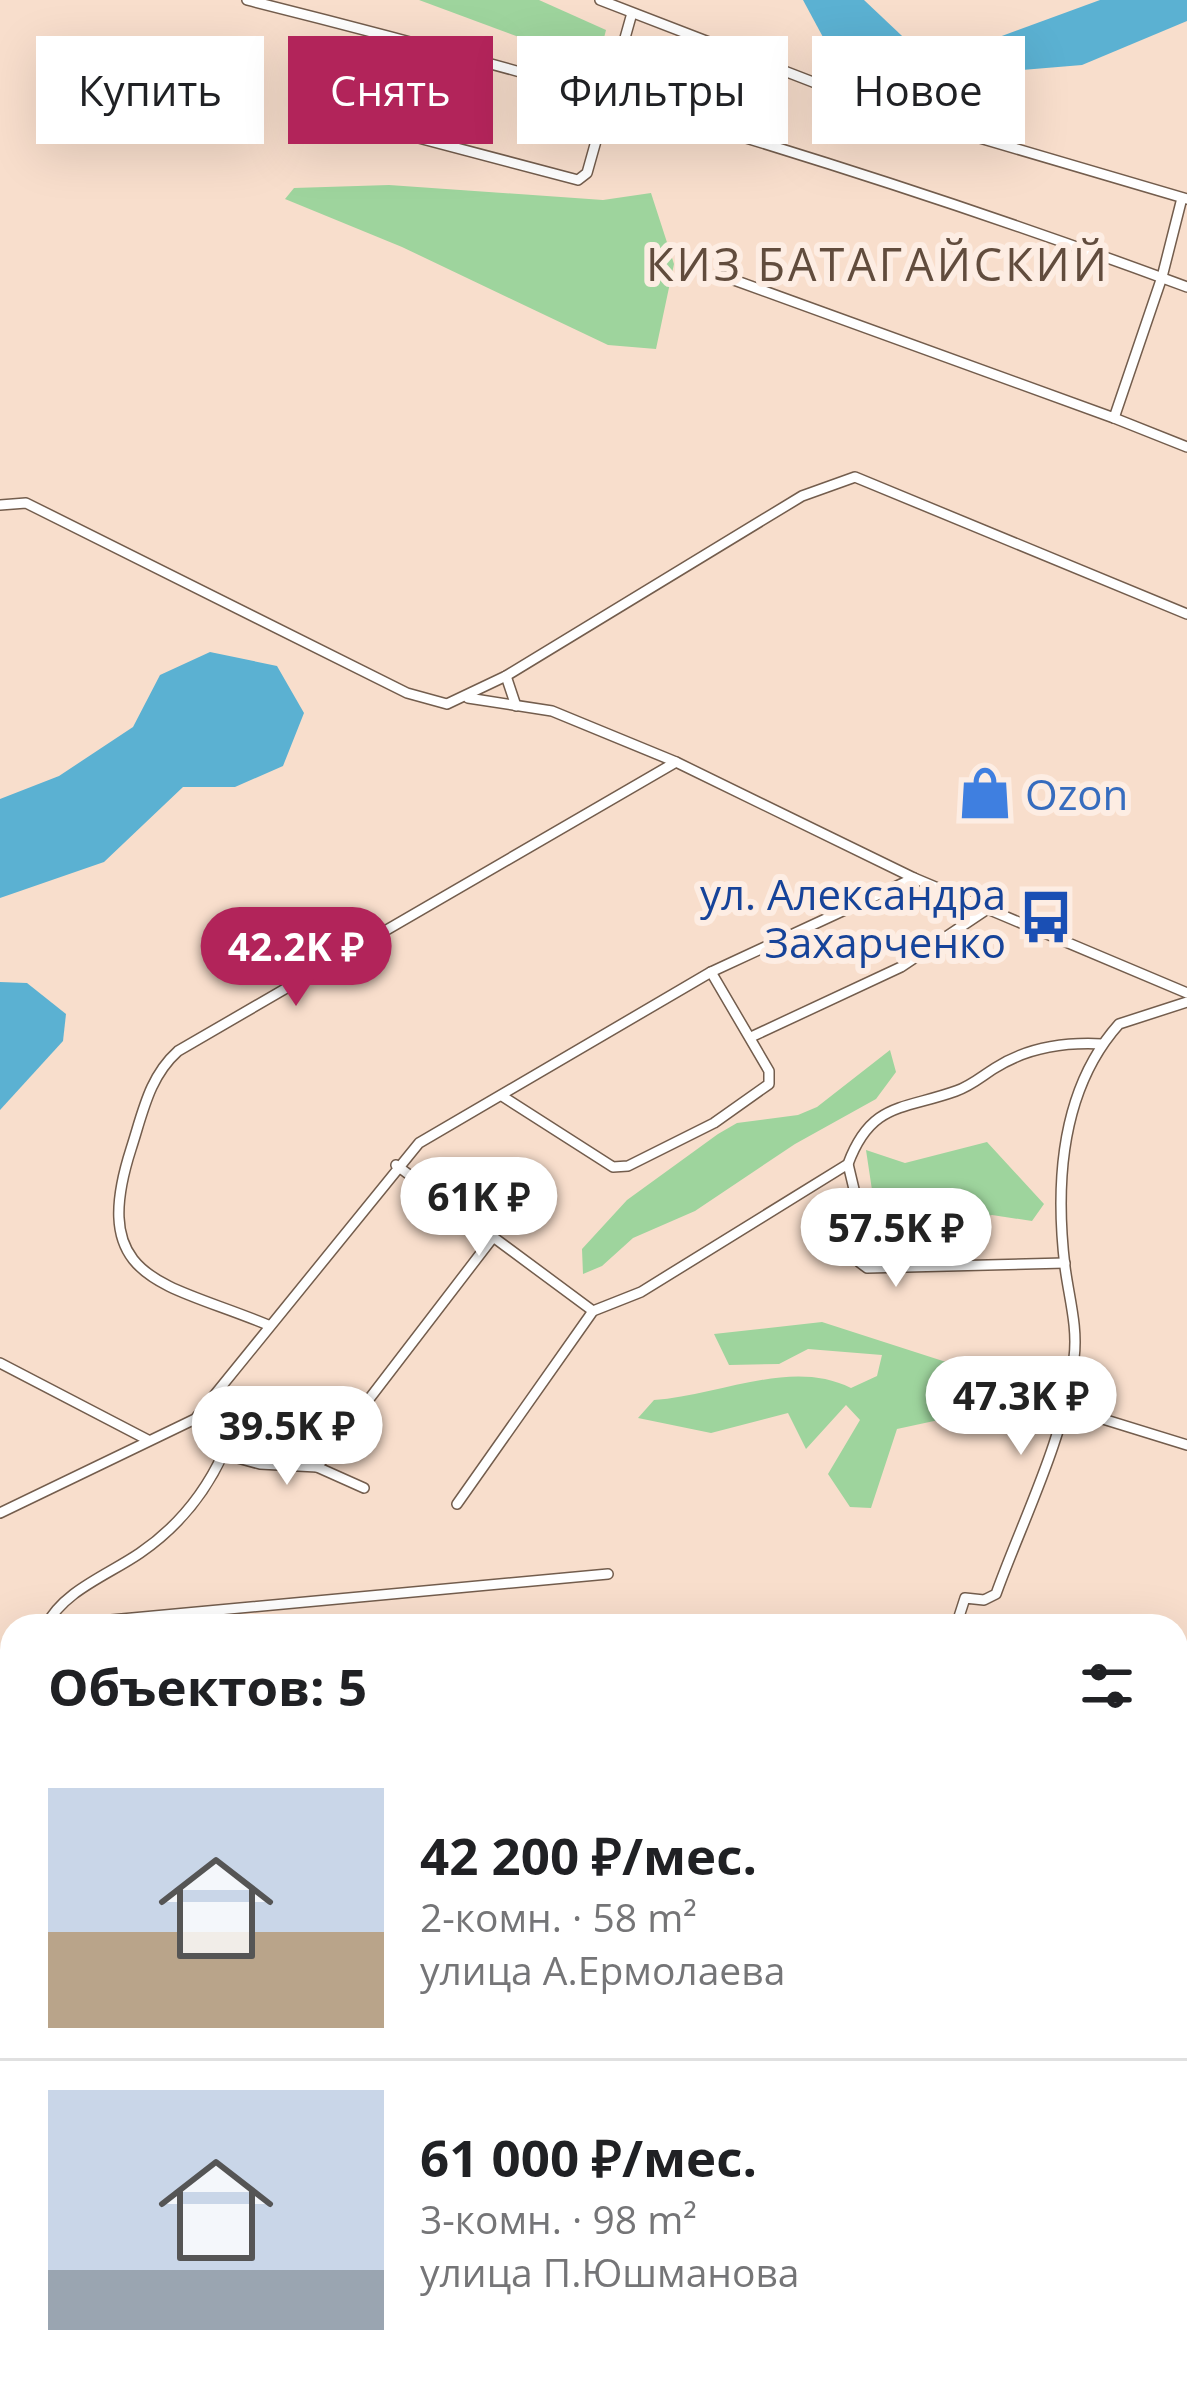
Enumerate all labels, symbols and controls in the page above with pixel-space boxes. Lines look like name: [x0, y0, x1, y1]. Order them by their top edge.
chip: Купить: [36, 36, 264, 144]
chip: Снять: [288, 36, 493, 144]
chip: Фильтры: [517, 36, 788, 144]
chip: Новое: [812, 36, 1025, 144]
district label: КИЗ БАТАГАЙСКИЙ: [646, 233, 1110, 294]
shop icon: Ozon: [956, 764, 1014, 822]
place label: Ozon: [1025, 765, 1128, 822]
place label: ул. Александра Захарченко: [700, 865, 1006, 970]
bus stop icon: ул. Александра Захарченко: [1017, 888, 1075, 946]
pin: 42.2K ₽: [185, 907, 407, 1009]
text: 42.2K ₽: [228, 919, 364, 972]
pin: 61K ₽: [395, 1157, 563, 1259]
text: 61K ₽: [427, 1169, 531, 1222]
pin: 57.5K ₽: [785, 1188, 1007, 1290]
text: 57.5K ₽: [828, 1200, 964, 1253]
pin: 47.3K ₽: [910, 1356, 1132, 1458]
text: 47.3K ₽: [953, 1368, 1089, 1421]
pin: 39.5K ₽: [176, 1386, 398, 1488]
text: 39.5K ₽: [219, 1398, 355, 1451]
text: Объектов: 5: [48, 1651, 367, 1721]
icon: filters: [1074, 1653, 1140, 1719]
text: 42 200 ₽/мес.: [420, 1820, 757, 1890]
icon: home: [144, 1836, 288, 1980]
text: 2-комн. · 58 m²: [420, 1890, 697, 1943]
text: улица А.Ермолаева: [420, 1943, 785, 1996]
text: 61 000 ₽/мес.: [420, 2122, 757, 2192]
icon: home: [144, 2138, 288, 2282]
text: 3-комн. · 98 m²: [420, 2192, 697, 2245]
text: улица П.Юшманова: [420, 2245, 800, 2298]

